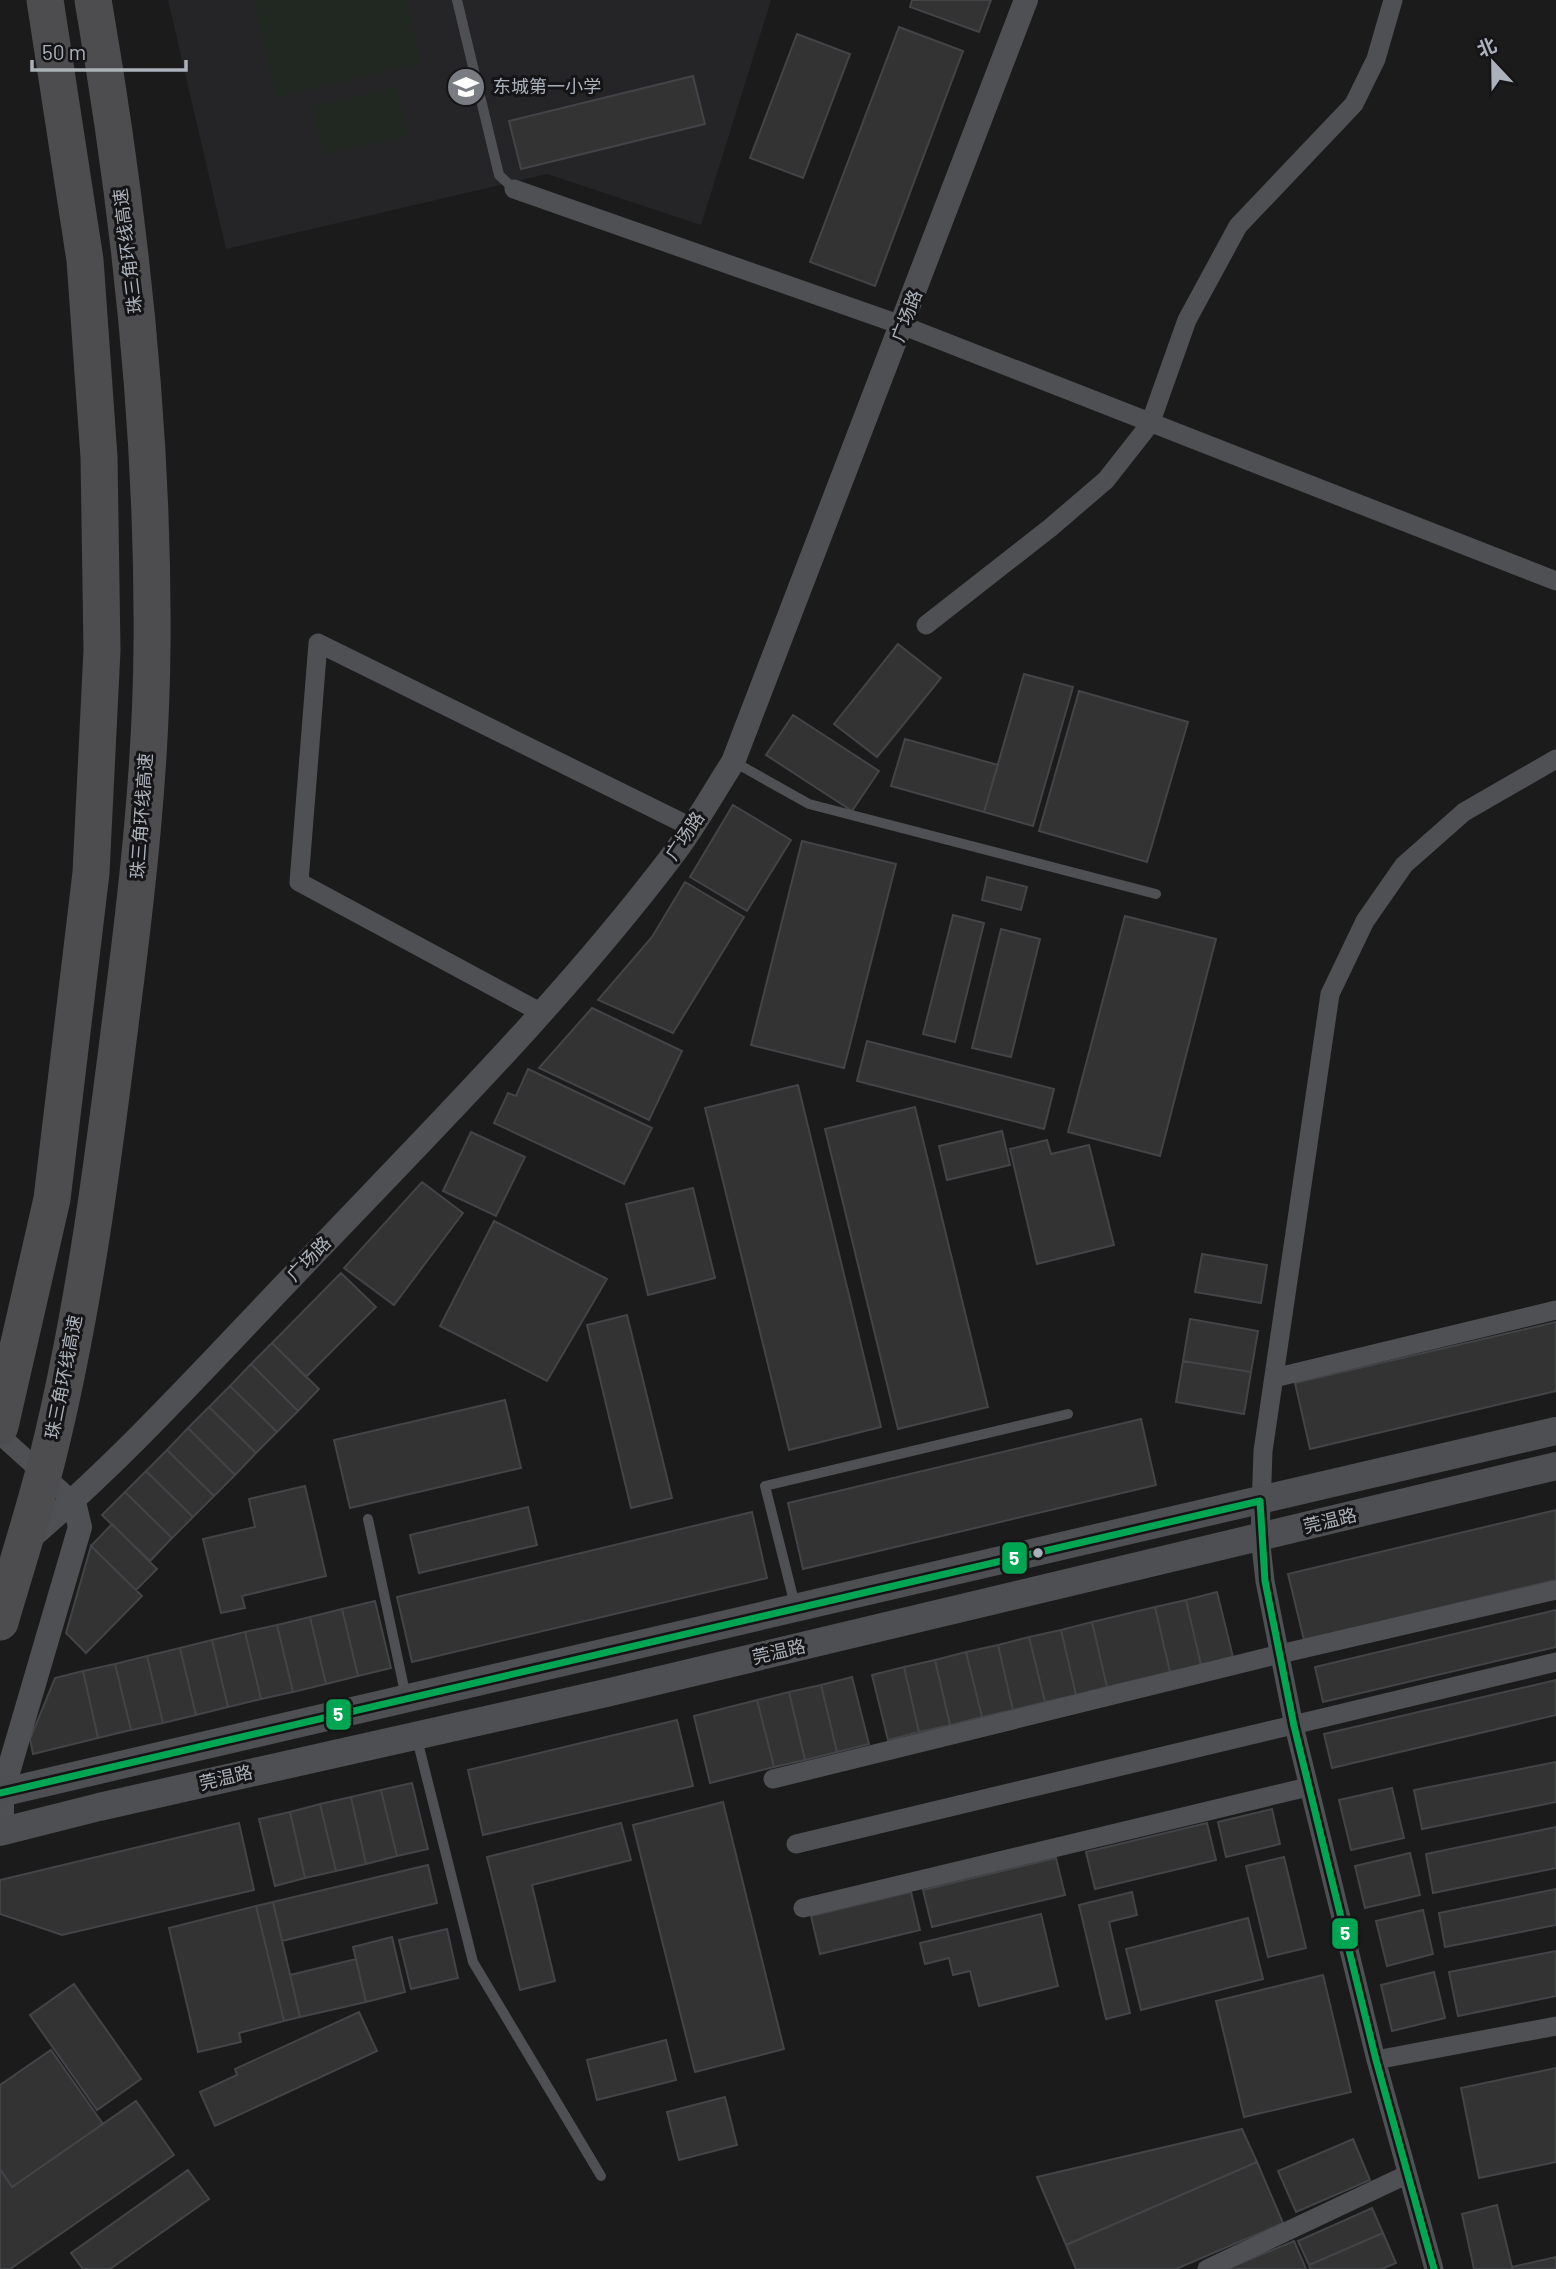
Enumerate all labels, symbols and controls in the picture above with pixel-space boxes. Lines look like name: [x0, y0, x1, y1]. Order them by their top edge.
scale bar: [32, 28, 186, 72]
north arrow: [1458, 28, 1528, 98]
text: 北: [1473, 33, 1500, 61]
text: 50 m: [42, 39, 86, 64]
school or university icon: 东城第一小学: [445, 66, 487, 108]
place label: 东城第一小学: [493, 75, 601, 97]
street label: 珠三角环线高速: [108, 187, 146, 315]
street label: 广场路: [886, 286, 926, 345]
street label: 珠三角环线高速: [126, 752, 156, 880]
street label: 广场路: [660, 807, 708, 864]
street label: 广场路: [282, 1231, 335, 1285]
street label: 珠三角环线高速: [40, 1313, 86, 1441]
street label: 莞温路: [1301, 1503, 1359, 1537]
line badge: 5: [1001, 1541, 1028, 1575]
text: 5: [1009, 1546, 1019, 1569]
unlabelled marker: [1031, 1546, 1045, 1560]
street label: 莞温路: [750, 1634, 808, 1668]
line badge: 5: [325, 1698, 352, 1731]
text: 5: [333, 1702, 343, 1725]
street label: 莞温路: [197, 1760, 255, 1794]
line badge: 5: [1331, 1917, 1359, 1950]
text: 5: [1340, 1921, 1350, 1944]

